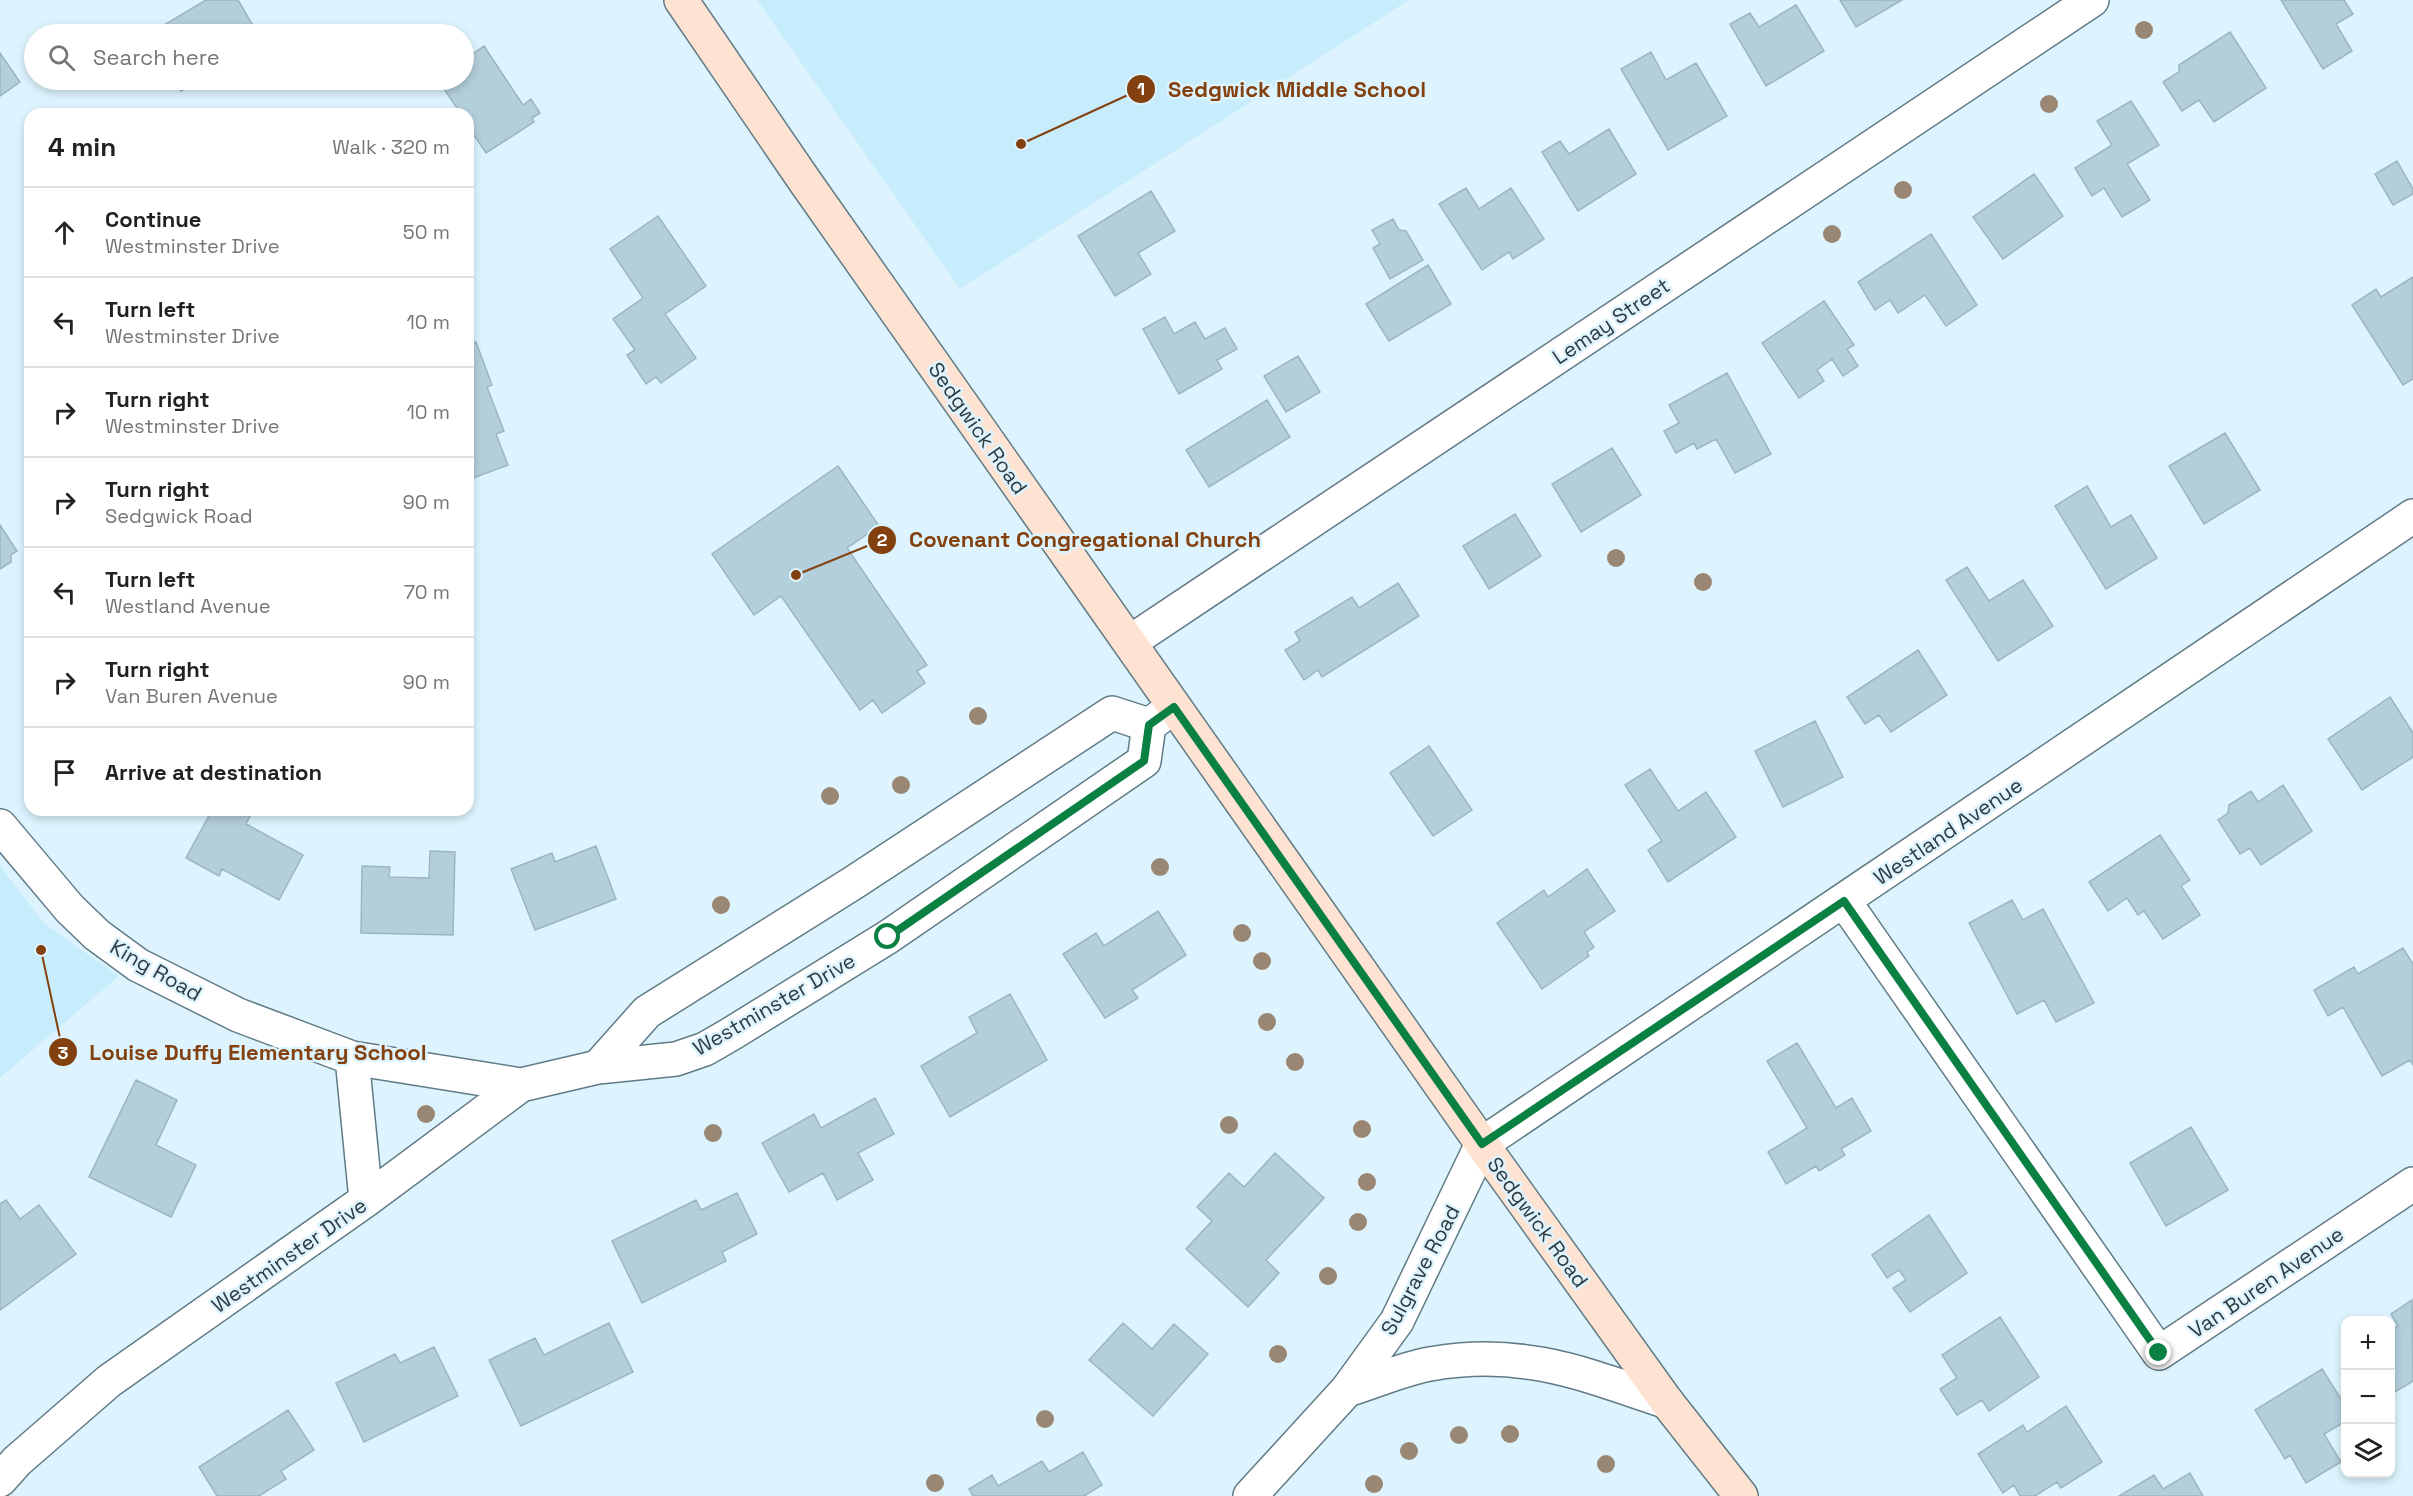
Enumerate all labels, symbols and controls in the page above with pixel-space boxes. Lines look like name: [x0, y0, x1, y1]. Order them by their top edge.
search box: [24, 24, 474, 90]
icon: search: [45, 41, 78, 74]
text: Search here: [93, 43, 220, 71]
callout: Sedgwick Middle School: [1126, 69, 1438, 109]
text: Sedgwick Middle School: [1168, 75, 1426, 103]
text: 1: [1137, 77, 1145, 100]
text: 4 min: [48, 130, 116, 164]
text: Walk · 320 m: [332, 134, 450, 160]
text: Continue: [105, 205, 201, 233]
icon: ahead: [48, 216, 81, 249]
text: 50 m: [403, 219, 450, 245]
text: Westminster Drive: [105, 233, 280, 259]
street label: Lemay Street: [1547, 272, 1675, 370]
text: Turn left: [105, 295, 195, 323]
icon: left: [48, 306, 81, 339]
text: 10 m: [406, 309, 450, 335]
text: Westminster Drive: [105, 323, 280, 349]
street label: Sedgwick Road: [922, 357, 1034, 499]
text: Turn right: [105, 385, 210, 413]
icon: right: [48, 396, 81, 429]
text: 10 m: [406, 399, 450, 425]
text: Westminster Drive: [105, 413, 280, 439]
text: Turn right: [105, 475, 210, 503]
icon: right: [48, 486, 81, 519]
text: 90 m: [403, 489, 450, 515]
text: Sedgwick Road: [105, 503, 253, 529]
callout: Covenant Congregational Church: [867, 520, 1273, 560]
text: Covenant Congregational Church: [909, 525, 1261, 553]
text: 2: [877, 528, 888, 551]
text: Turn left: [105, 565, 195, 593]
icon: left: [48, 576, 81, 609]
text: 70 m: [404, 579, 450, 605]
text: Westland Avenue: [105, 593, 271, 619]
text: Turn right: [105, 655, 210, 683]
icon: right: [48, 666, 81, 699]
text: 90 m: [403, 669, 450, 695]
text: Van Buren Avenue: [105, 683, 278, 709]
icon: arrive: [48, 756, 81, 789]
text: Arrive at destination: [105, 758, 322, 786]
street label: Westland Avenue: [1868, 771, 2028, 891]
route start: [874, 923, 900, 949]
street label: King Road: [105, 933, 207, 1007]
street label: Westminster Drive: [688, 946, 860, 1062]
callout: Louise Duffy Elementary School: [48, 1032, 439, 1072]
text: Louise Duffy Elementary School: [89, 1038, 427, 1066]
text: 3: [58, 1041, 69, 1064]
street label: Sedgwick Road: [1482, 1151, 1594, 1293]
street label: Westminster Drive: [206, 1191, 372, 1319]
street label: Sulgrave Road: [1374, 1200, 1466, 1340]
street label: Van Buren Avenue: [2183, 1220, 2349, 1344]
map controls: [2341, 1316, 2395, 1478]
button: +: [2341, 1316, 2395, 1370]
route end: [2145, 1339, 2171, 1365]
button: −: [2341, 1370, 2395, 1424]
button: layers: [2341, 1424, 2395, 1478]

